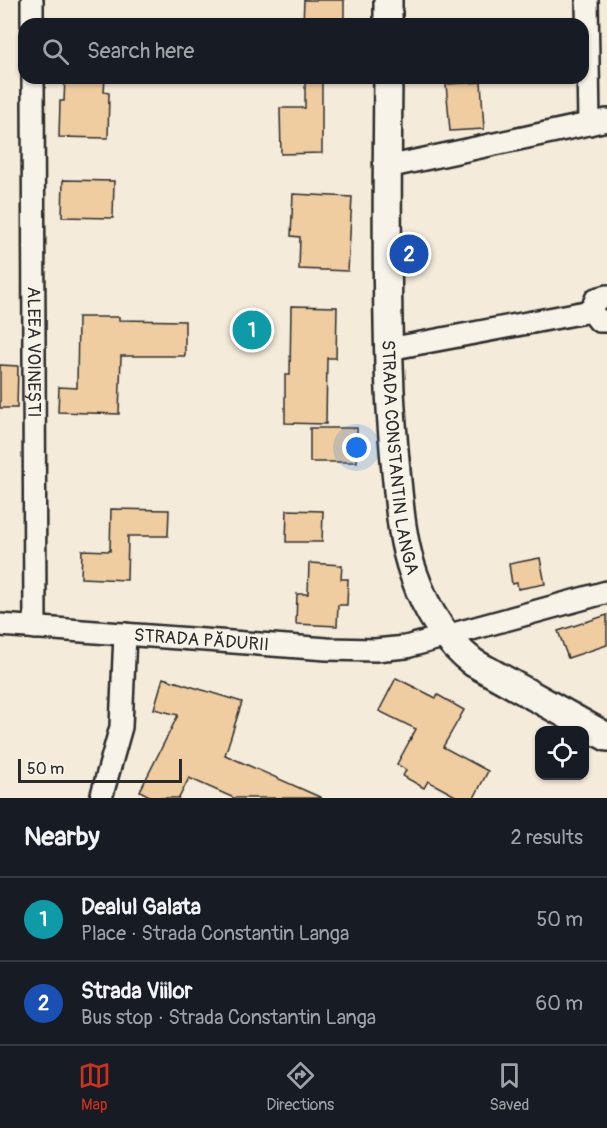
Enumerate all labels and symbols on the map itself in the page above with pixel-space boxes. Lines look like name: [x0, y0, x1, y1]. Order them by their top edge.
pin: 2: [390, 232, 428, 276]
street label: ALEEA VOINEȘTI: [22, 286, 45, 418]
pin: 1: [232, 308, 272, 352]
street label: STRADA CONSTANTIN LANGA: [376, 340, 424, 578]
your location: [342, 433, 371, 462]
street label: STRADA PĂDURII: [133, 624, 270, 657]
scale bar: [18, 756, 182, 784]

